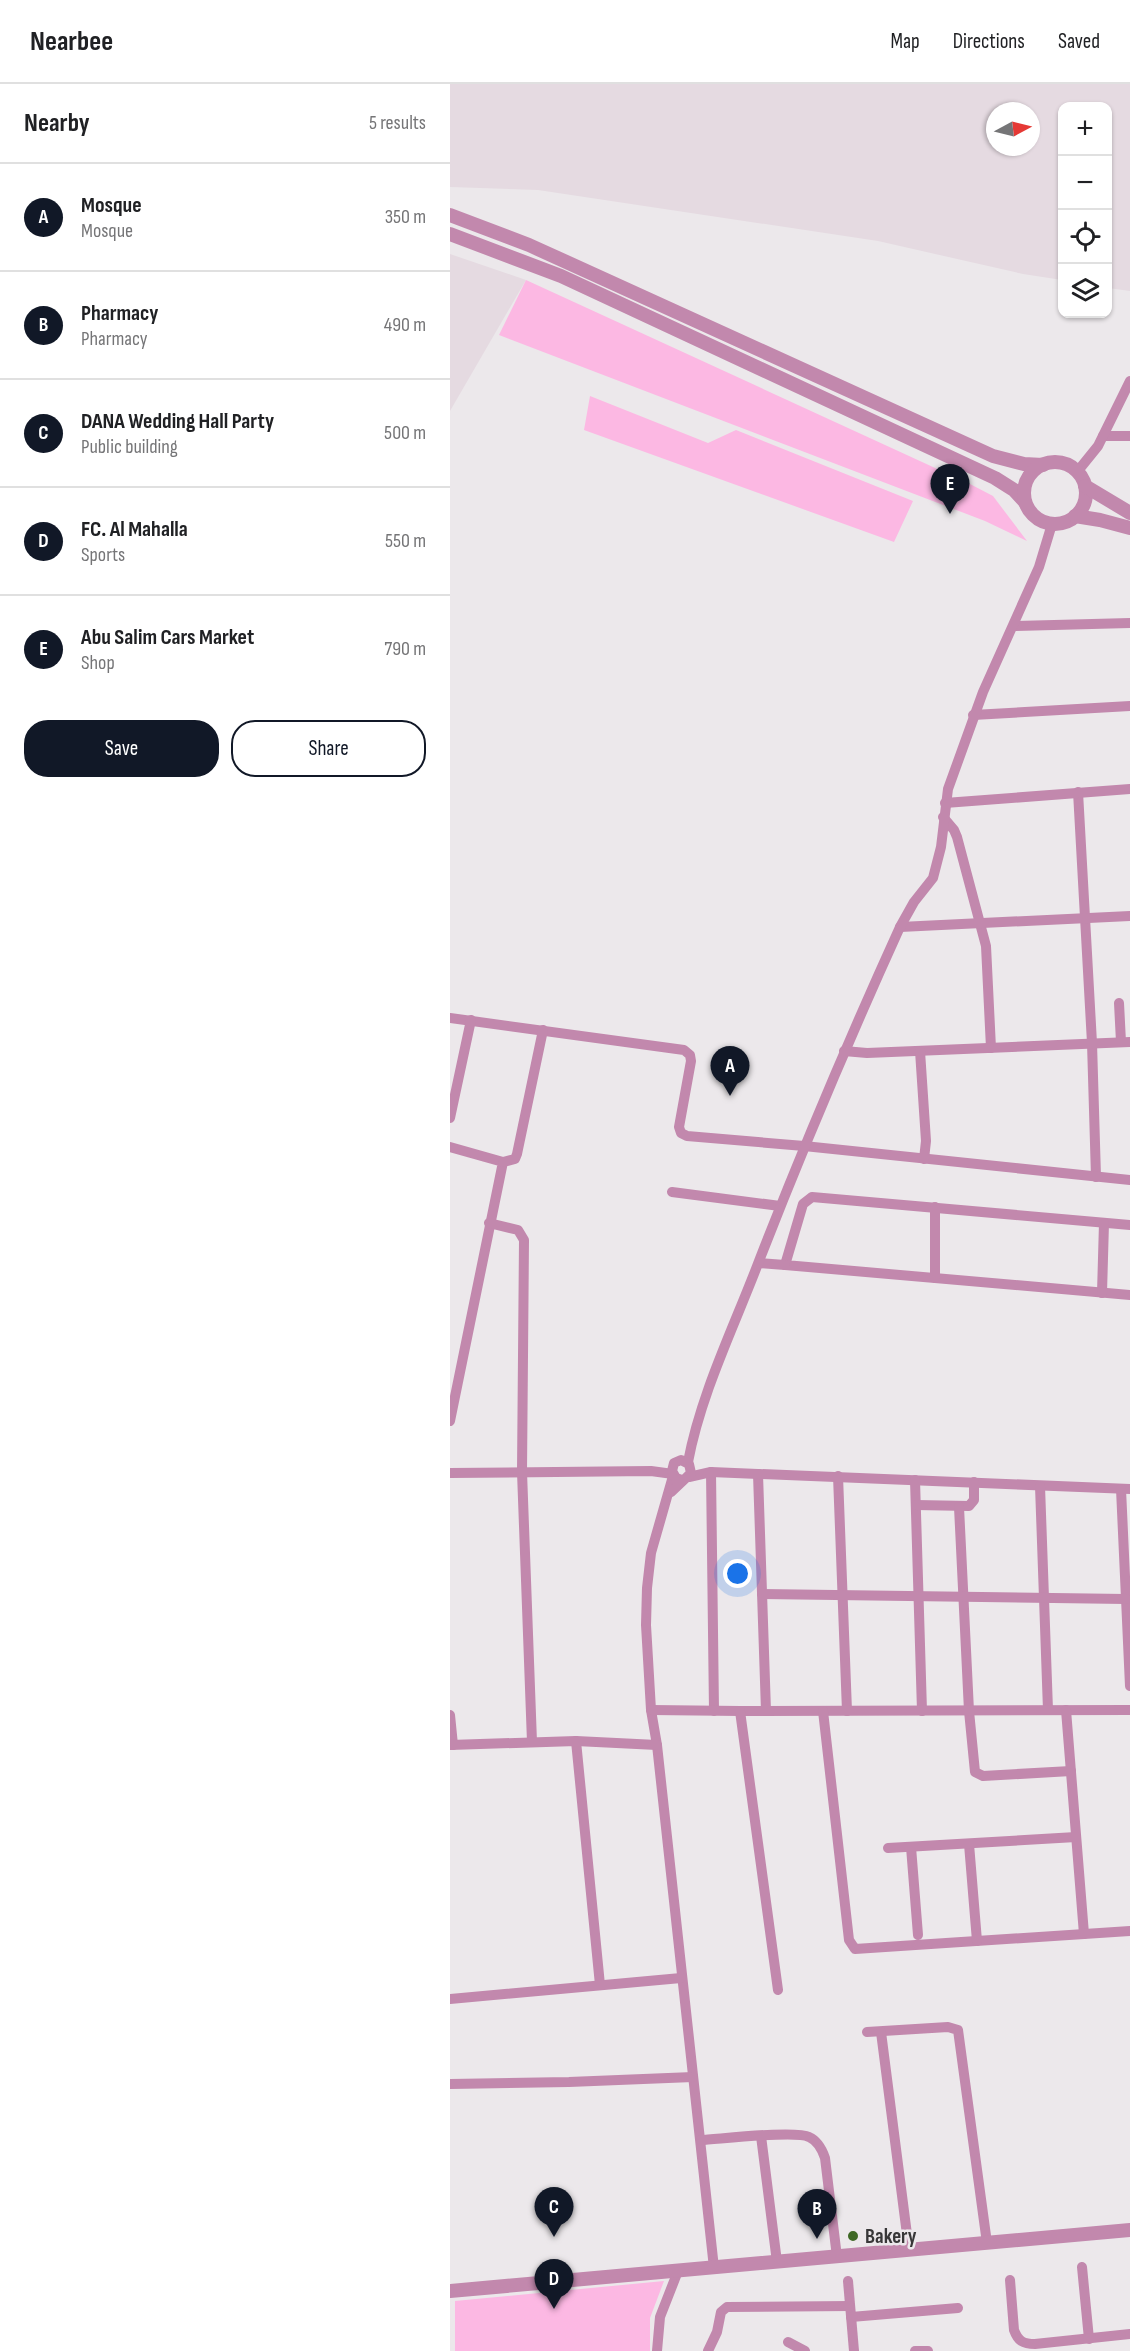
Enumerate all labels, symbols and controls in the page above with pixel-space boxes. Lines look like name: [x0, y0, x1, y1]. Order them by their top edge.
text: Nearbee: [30, 25, 113, 58]
text: Map: [890, 29, 920, 54]
text: Directions: [953, 29, 1025, 54]
text: Saved: [1058, 29, 1100, 54]
north arrow: [986, 102, 1040, 156]
map controls: [1058, 102, 1112, 318]
button: +: [1058, 102, 1112, 156]
text: Nearby: [24, 108, 90, 139]
text: 5 results: [369, 111, 426, 135]
button: −: [1058, 156, 1112, 210]
text: Mosque: [81, 192, 142, 219]
text: A: [39, 205, 48, 229]
text: 350 m: [385, 205, 426, 229]
button: locate: [1058, 210, 1112, 264]
text: Mosque: [81, 219, 133, 243]
button: layers: [1058, 264, 1112, 318]
text: Pharmacy: [81, 300, 158, 327]
text: B: [39, 313, 48, 337]
text: 490 m: [384, 313, 426, 337]
text: Pharmacy: [81, 327, 148, 351]
text: DANA Wedding Hall Party: [81, 408, 274, 435]
text: C: [38, 421, 49, 445]
text: 500 m: [384, 421, 426, 445]
text: Public building: [81, 435, 178, 459]
pin: E: [930, 464, 970, 514]
text: FC. Al Mahalla: [81, 516, 188, 543]
text: D: [38, 529, 49, 553]
text: 550 m: [385, 529, 426, 553]
text: Sports: [81, 543, 125, 567]
text: Abu Salim Cars Market: [81, 624, 254, 651]
text: E: [39, 637, 48, 661]
text: 790 m: [384, 637, 426, 661]
text: Shop: [81, 651, 115, 675]
button: Save: [24, 720, 219, 777]
button: Share: [231, 720, 426, 777]
pin: A: [710, 1046, 750, 1096]
your location: [723, 1559, 752, 1588]
pin: C: [534, 2188, 574, 2237]
pin: B: [798, 2190, 836, 2239]
place label: Bakery: [865, 2224, 917, 2249]
marker: Bakery: [846, 2229, 860, 2243]
pin: D: [534, 2260, 574, 2309]

